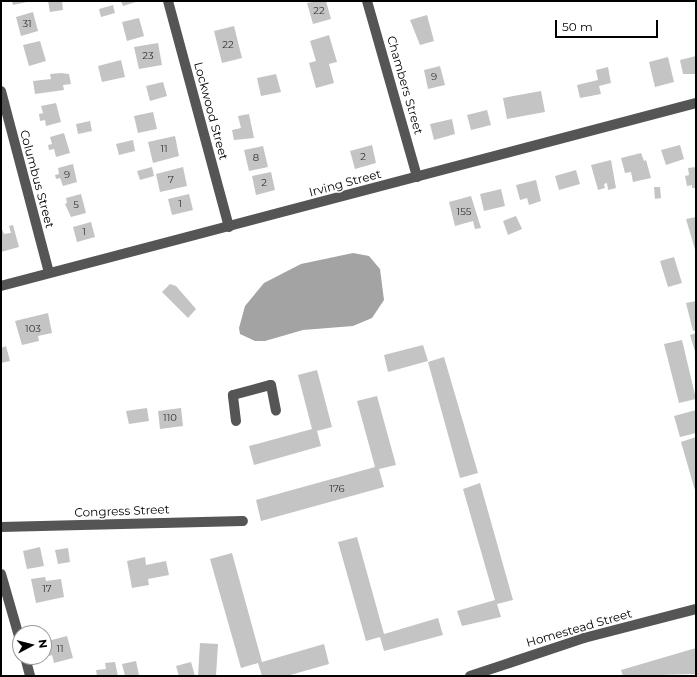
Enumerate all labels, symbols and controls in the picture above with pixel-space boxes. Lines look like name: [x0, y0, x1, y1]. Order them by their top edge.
house number: 22: [313, 5, 325, 17]
scale bar: [557, 12, 660, 38]
house number: 31: [22, 18, 32, 30]
text: 50 m: [562, 19, 593, 34]
street label: Chambers Street: [384, 34, 426, 136]
house number: 22: [222, 39, 234, 51]
house number: 23: [142, 50, 154, 62]
street label: Lockwood Street: [191, 60, 231, 162]
house number: 9: [431, 71, 437, 83]
street label: Columbus Street: [17, 128, 57, 230]
house number: 11: [160, 143, 168, 155]
house number: 2: [360, 151, 366, 163]
house number: 8: [253, 152, 259, 164]
street label: Irving Street: [307, 166, 383, 200]
house number: 9: [64, 169, 70, 181]
house number: 7: [168, 174, 174, 186]
house number: 2: [261, 177, 267, 189]
house number: 1: [178, 198, 182, 210]
house number: 5: [73, 199, 79, 211]
house number: 155: [457, 206, 471, 218]
house number: 1: [82, 226, 86, 238]
house number: 103: [25, 323, 41, 335]
house number: 110: [163, 412, 177, 424]
house number: 176: [329, 483, 345, 495]
street label: Congress Street: [74, 502, 170, 520]
house number: 17: [42, 583, 52, 595]
street label: Homestead Street: [524, 606, 634, 650]
north arrow: [12, 625, 52, 665]
text: N: [35, 638, 50, 649]
house number: 11: [56, 643, 64, 655]

